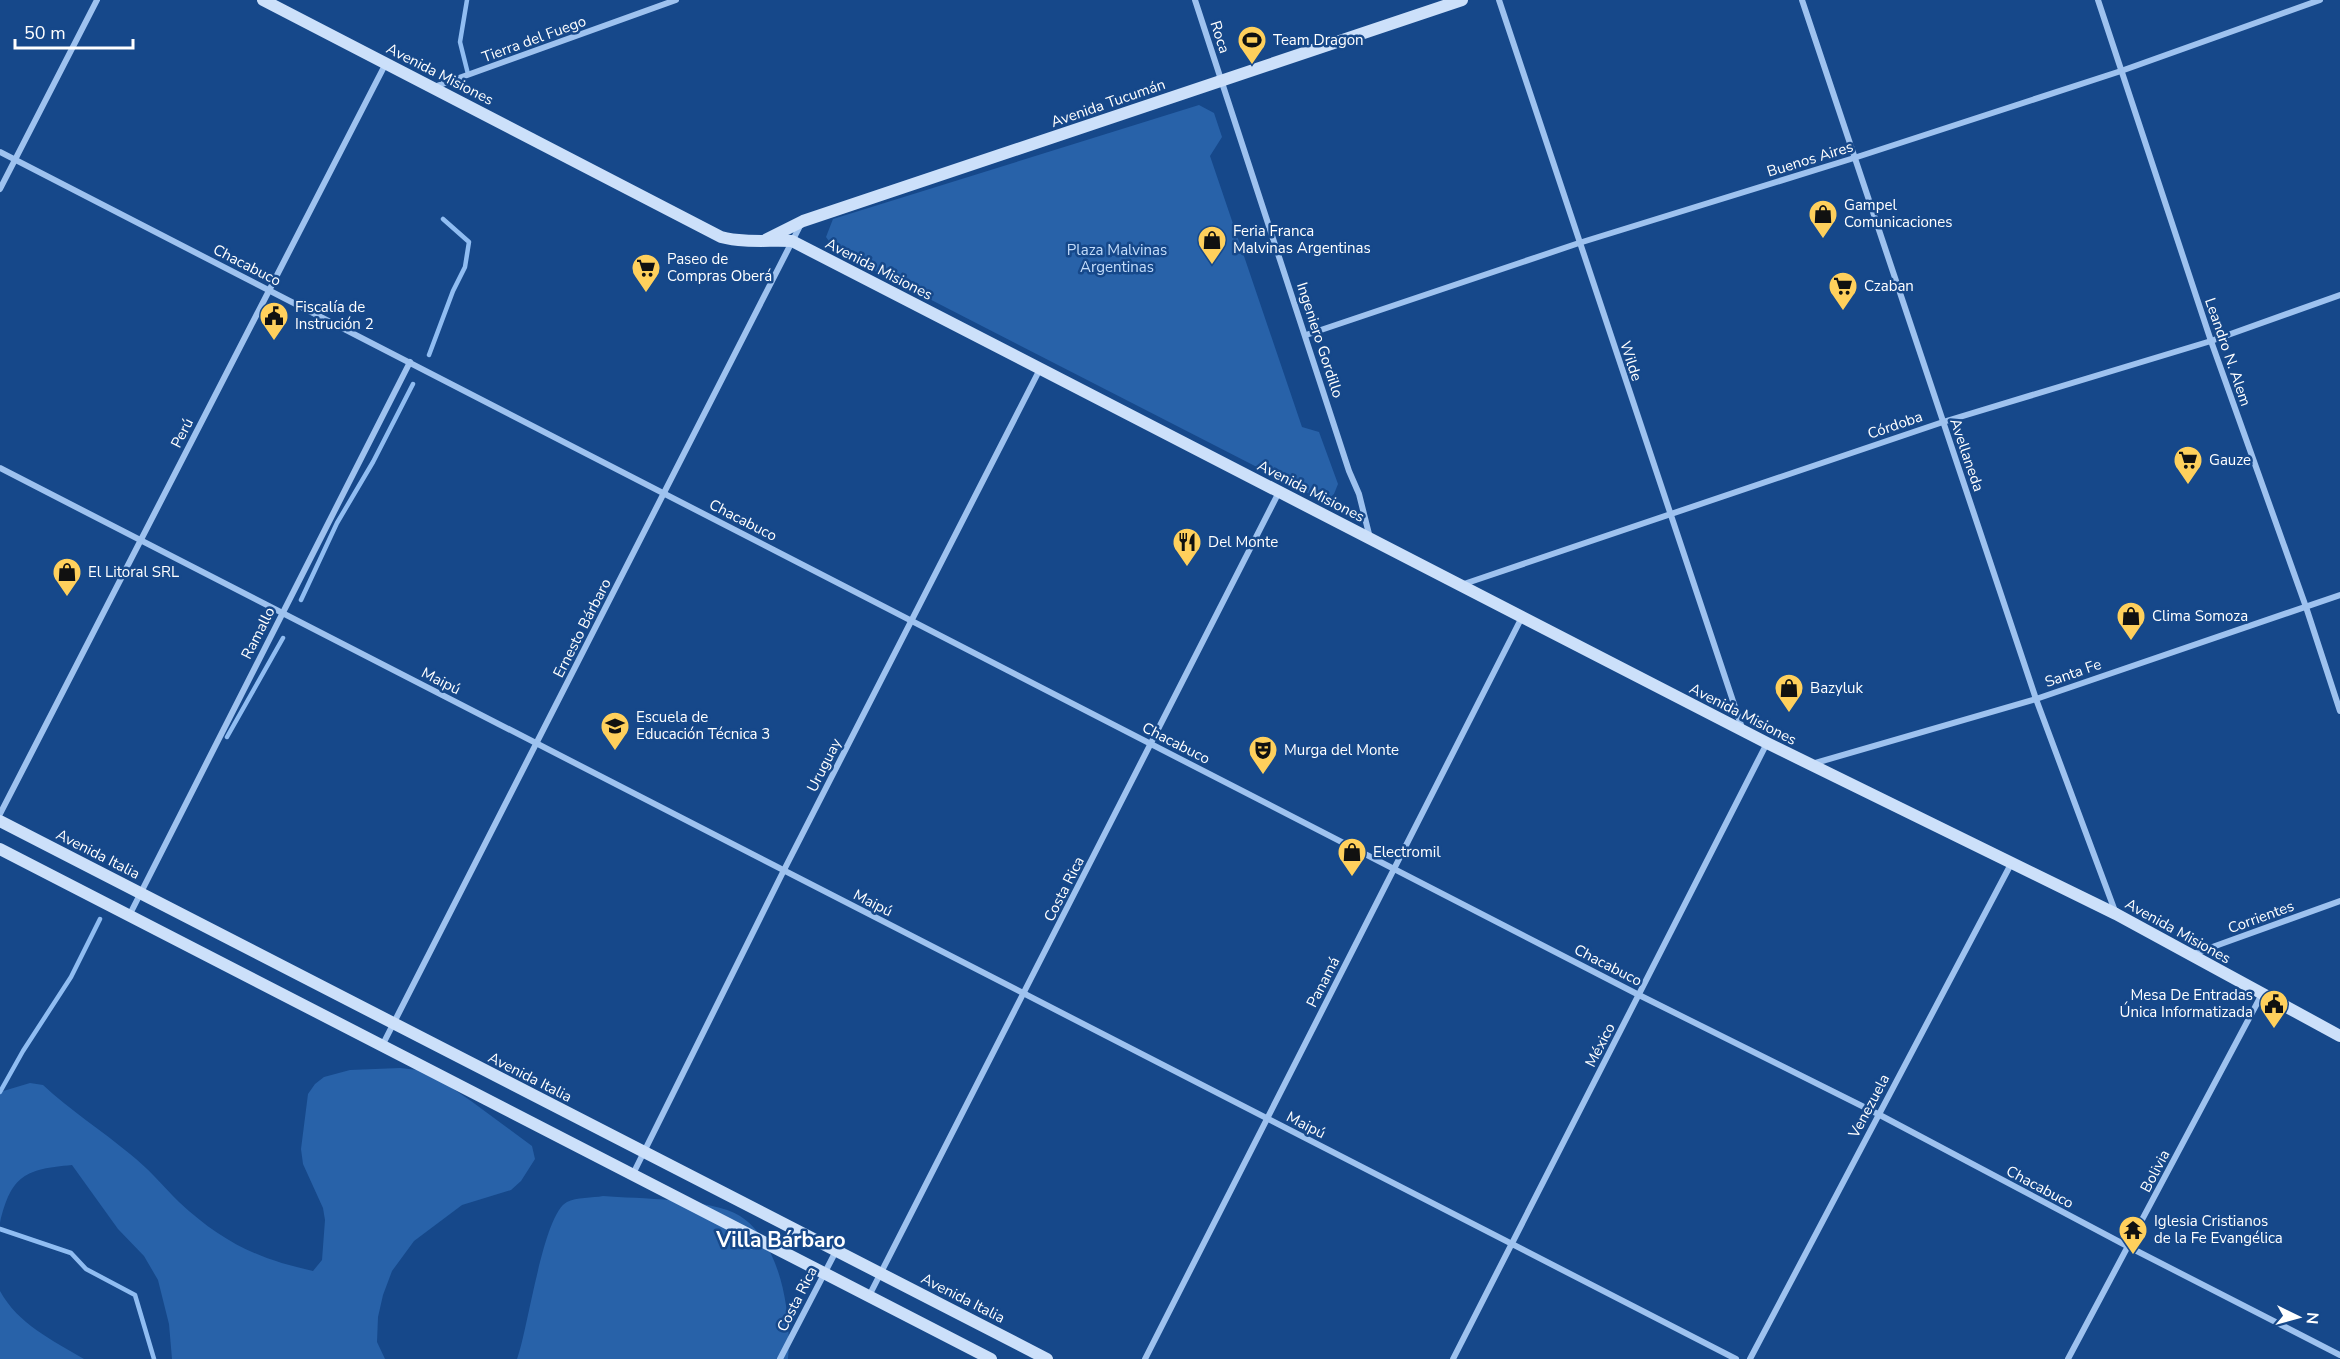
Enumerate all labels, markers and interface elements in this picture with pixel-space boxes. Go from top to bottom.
street label: Tierra del Fuego [479,11,589,67]
scale bar [15,12,134,50]
street label: Roca [1205,18,1235,56]
text: 50 m [24,21,66,45]
sports icon: Team Dragon [1236,24,1268,66]
place label: Team Dragon [1273,30,1364,50]
street label: Avenida Misiones [383,38,497,110]
street label: Avenida Tucumán [1048,74,1168,132]
street label: Buenos Aires [1764,136,1856,182]
place label: Gampel Comunicaciones [1844,195,1952,232]
shop icon: Gampel Comunicaciones [1807,198,1839,240]
place label: Feria Franca Malvinas Argentinas [1233,221,1371,258]
shop icon: Feria Franca Malvinas Argentinas [1196,224,1228,266]
street label: Avenida Misiones [822,233,936,305]
street label: Chacabuco [210,239,284,291]
park label: Plaza Malvinas Argentinas [1067,240,1167,277]
place label: Paseo de Compras Oberá [667,249,772,286]
supermarket icon: Paseo de Compras Oberá [630,252,662,294]
supermarket icon: Czaban [1827,270,1859,312]
place label: Czaban [1864,276,1914,296]
street label: Ingeniero Gordillo [1292,280,1348,400]
street label: Leandro N. Alem [2200,295,2256,409]
place label: Fiscalía de Instrución 2 [295,297,374,334]
public building icon: Fiscalía de Instrución 2 [258,300,290,342]
street label: Wilde [1615,338,1647,384]
street label: Córdoba [1865,406,1925,444]
street label: Perú [166,415,198,451]
street label: Avellaneda [1945,416,1989,494]
supermarket icon: Gauze [2172,444,2204,486]
place label: Gauze [2209,450,2251,470]
street label: Avenida Misiones [1254,455,1368,527]
street label: Chacabuco [706,494,780,546]
restaurant icon: Del Monte [1171,526,1203,568]
place label: Del Monte [1208,532,1278,552]
shop icon: El Litoral SRL [51,556,83,598]
place label: El Litoral SRL [88,562,179,582]
street label: Ernesto Bárbaro [548,575,616,681]
shop icon: Clima Somoza [2115,600,2147,642]
street label: Ramallo [236,604,280,662]
place label: Clima Somoza [2152,606,2248,626]
street label: Santa Fe [2042,654,2104,692]
street label: Maipú [418,663,464,699]
shop icon: Bazyluk [1773,672,1805,714]
street label: Avenida Misiones [1686,678,1800,750]
place label: Bazyluk [1810,678,1864,698]
place label: Escuela de Educación Técnica 3 [636,707,770,744]
school or university icon: Escuela de Educación Técnica 3 [599,710,631,752]
street label: Chacabuco [1139,717,1213,769]
theatre icon: Murga del Monte [1247,734,1279,776]
street label: Uruguay [802,735,846,795]
place label: Murga del Monte [1284,740,1399,760]
street label: Avenida Italia [53,824,143,884]
shop icon: Electromil [1336,836,1368,878]
place label: Electromil [1373,842,1441,862]
street label: Costa Rica [1039,853,1089,925]
street label: Maipú [850,885,896,921]
street label: Avenida Misiones [2122,894,2234,968]
street label: Corrientes [2225,896,2297,938]
street label: Chacabuco [1571,939,1645,991]
street label: Panamá [1302,953,1344,1011]
place label: Mesa De Entradas Única Informatizada [2120,985,2253,1022]
public building icon: Mesa De Entradas Única Informatizada [2258,988,2290,1030]
street label: México [1580,1019,1620,1071]
street label: Avenida Italia [485,1047,575,1107]
street label: Venezuela [1843,1071,1894,1142]
street label: Maipú [1283,1107,1329,1143]
street label: Bolivia [2135,1146,2175,1196]
street label: Chacabuco [2003,1161,2077,1213]
place label: Iglesia Cristianos de la Fe Evangélica [2154,1211,2283,1248]
temple icon: Iglesia Cristianos de la Fe Evangélica [2117,1214,2149,1256]
district label: Villa Bárbaro [715,1226,846,1254]
street label: Costa Rica [772,1263,822,1335]
street label: Avenida Italia [918,1268,1008,1328]
north arrow [2268,1287,2328,1347]
text: N [2300,1311,2323,1325]

